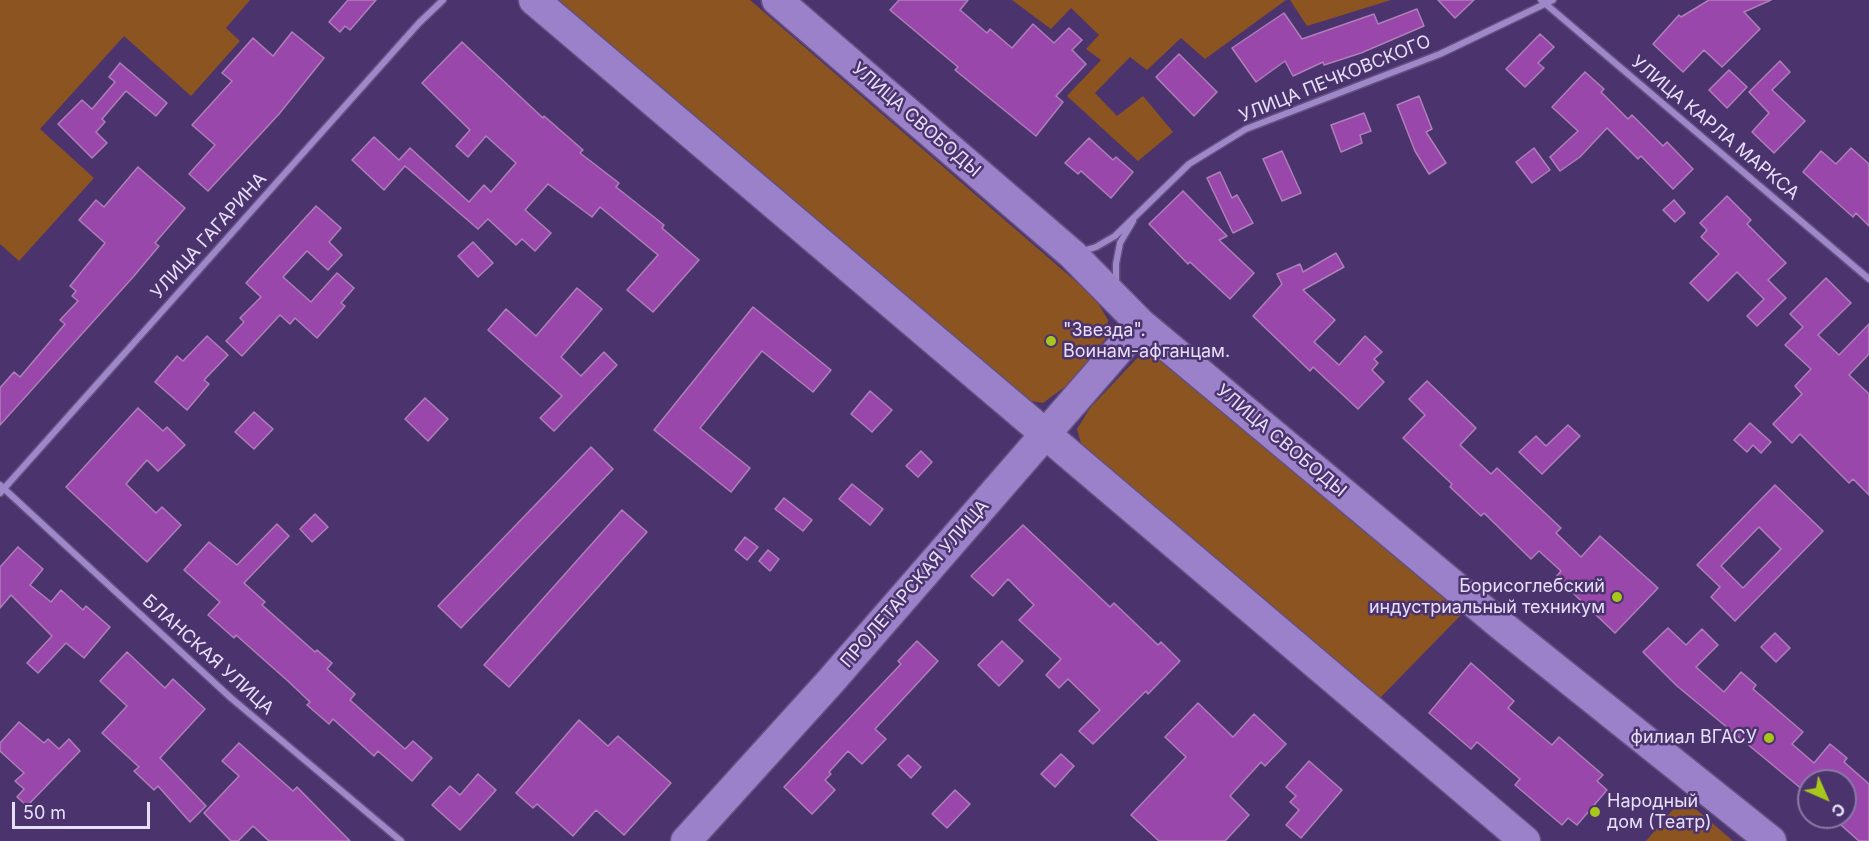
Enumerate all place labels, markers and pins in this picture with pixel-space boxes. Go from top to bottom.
place label: "Звезда". Воинам-афганцам. [1063,320,1230,362]
marker: "Звезда". Воинам-афганцам. [1044,334,1058,348]
place label: Борисоглебский индустриальный техникум [1369,576,1605,618]
marker: Борисоглебский индустриальный техникум [1610,590,1624,604]
place label: филиал ВГАСУ [1630,727,1757,749]
marker: филиал ВГАСУ [1762,731,1776,745]
place label: Народный дом (Театр) [1607,791,1712,834]
marker: Народный дом (Театр) [1588,805,1602,819]

